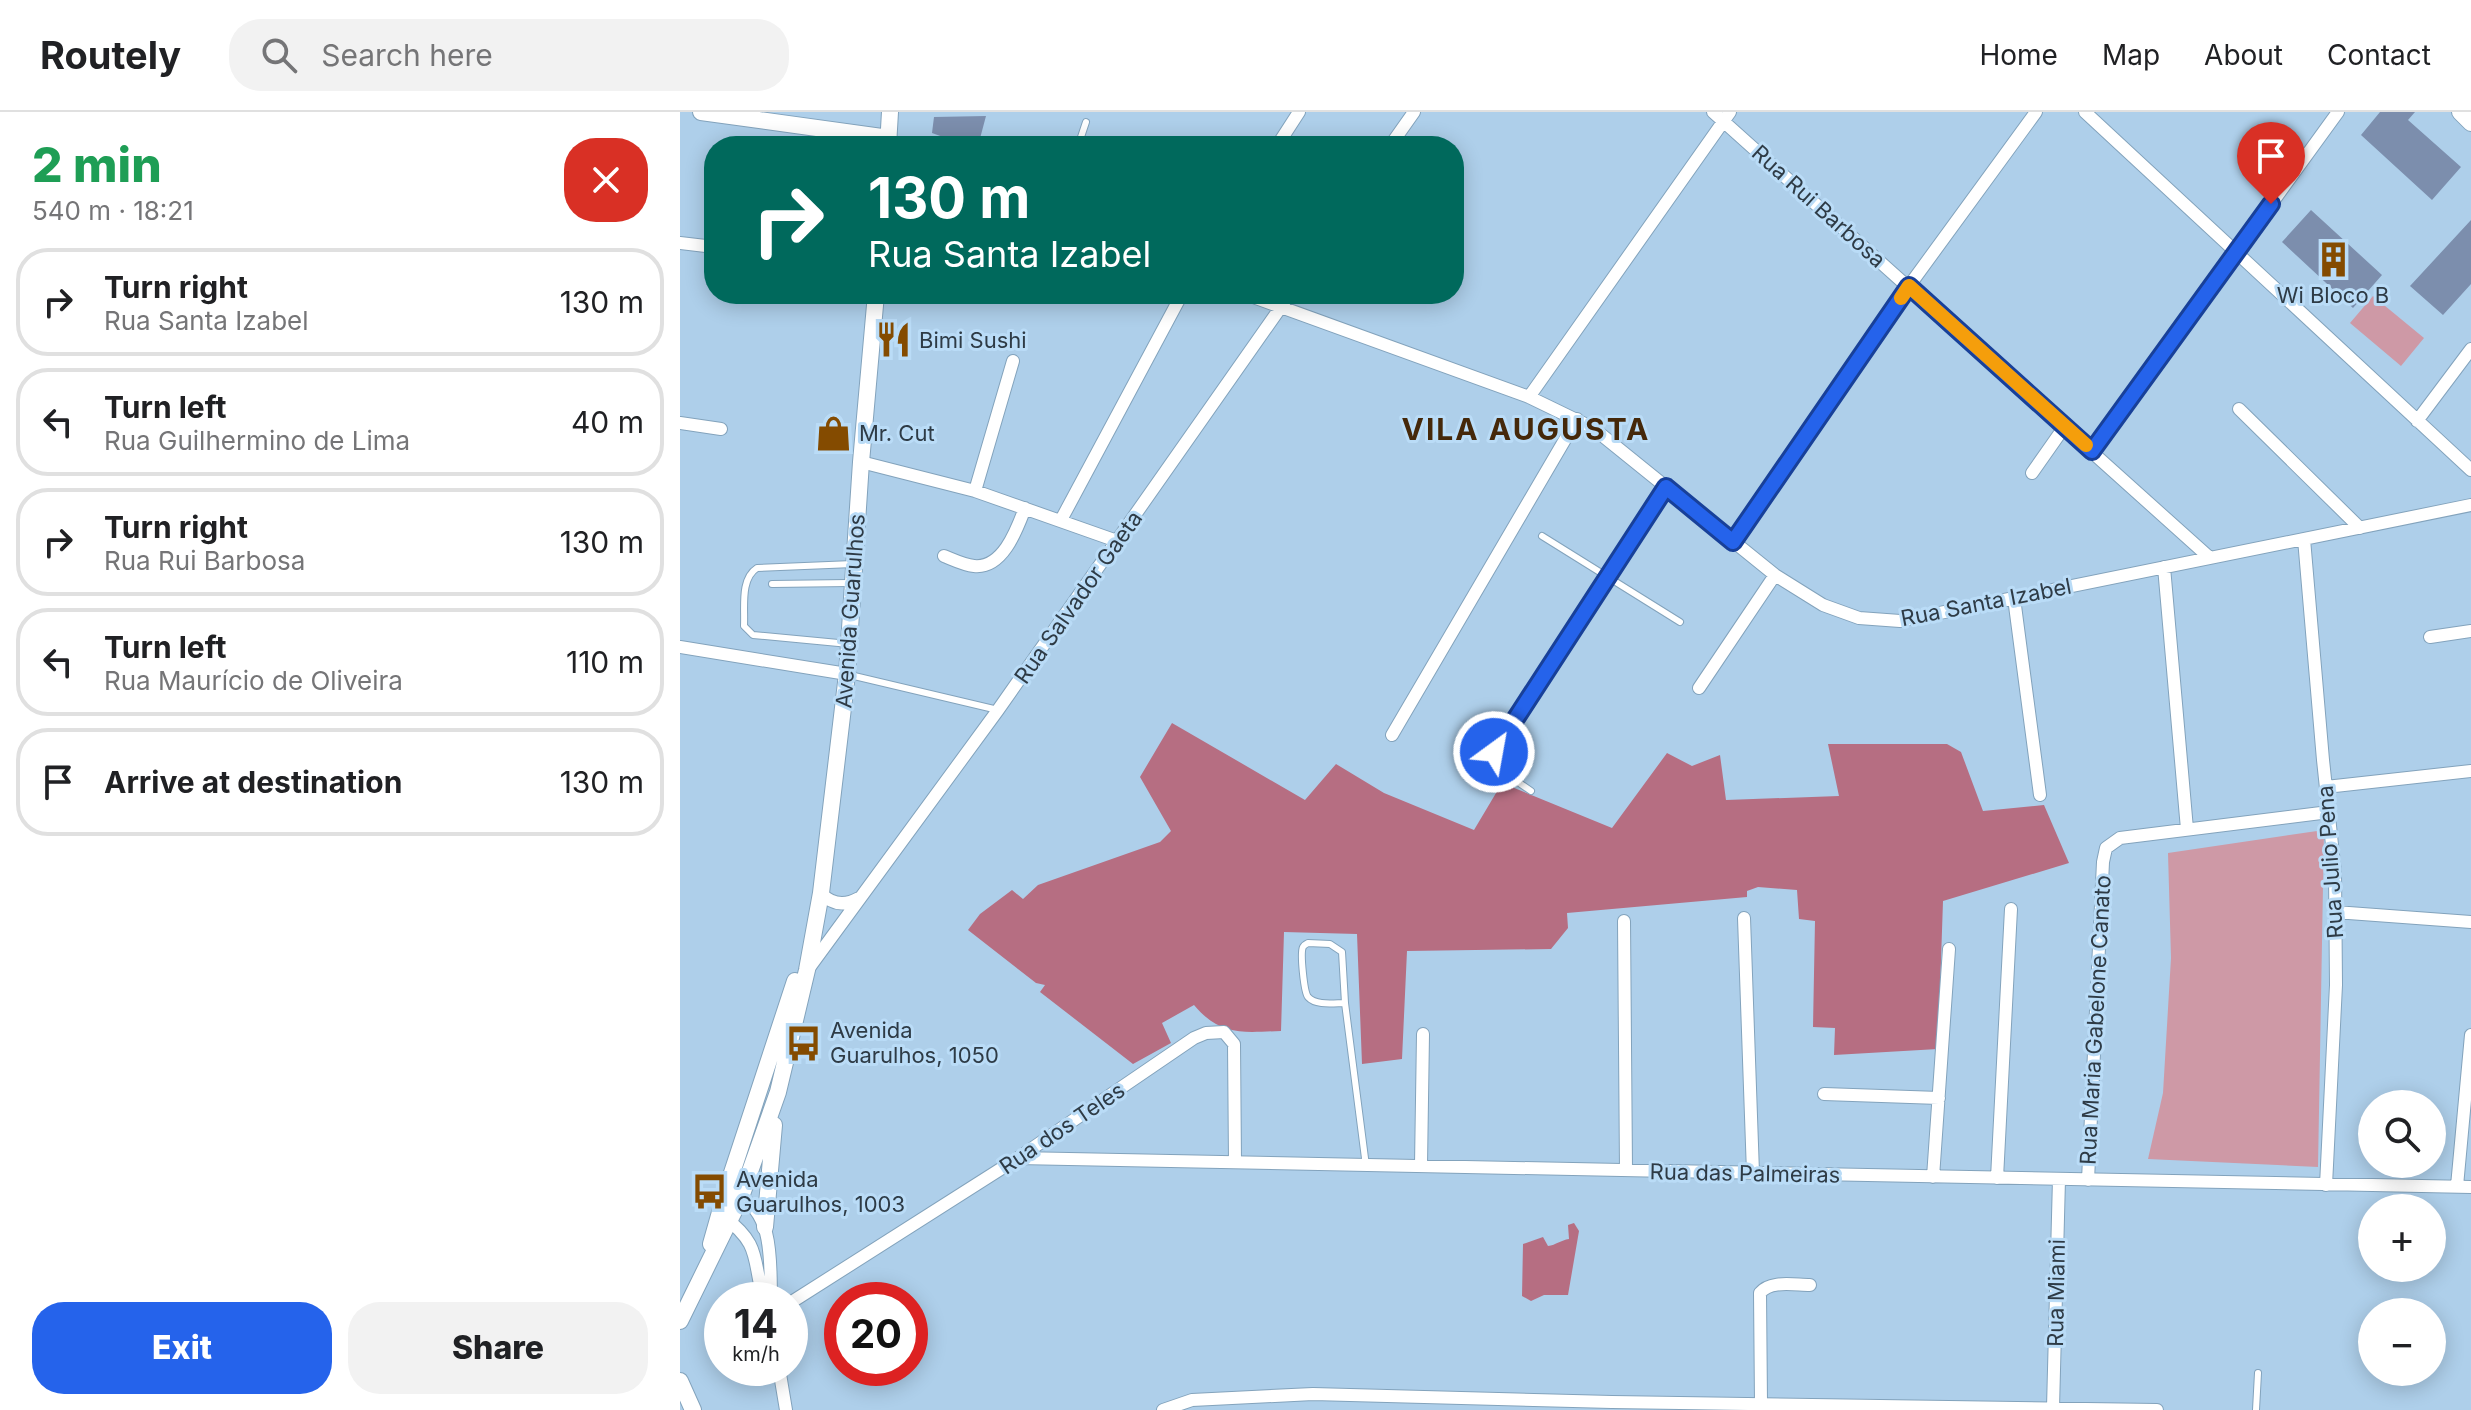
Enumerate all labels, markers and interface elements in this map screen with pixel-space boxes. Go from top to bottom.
search box [229,19,789,91]
text: Routely [40,32,181,78]
icon: search [257,33,301,77]
text: Search here [321,37,493,73]
text: Home [1979,38,2058,72]
text: Map [2102,38,2160,72]
text: About [2204,38,2283,72]
text: Contact [2327,38,2431,72]
pin [2237,122,2305,204]
icon: arrive [2249,134,2293,178]
text: 2 min [32,135,162,194]
button: close [564,138,648,222]
street label: Rua Rui Barbosa [1747,139,1891,273]
text: 130 m [868,164,1030,232]
icon: right [736,168,840,272]
text: 540 m · 18:21 [32,195,194,226]
text: Rua Santa Izabel [868,232,1151,276]
building icon: Wi Bloco B [2314,240,2352,278]
text: Turn right [104,269,248,305]
icon: right [36,280,80,324]
place label: Wi Bloco B [2277,282,2389,308]
text: 130 m [560,284,644,320]
text: Rua Santa Izabel [104,305,309,336]
restaurant icon: Bimi Sushi [874,321,912,359]
place label: Bimi Sushi [919,327,1027,353]
text: Turn left [104,389,226,425]
icon: left [36,400,80,444]
text: 40 m [571,404,644,440]
district label: VILA AUGUSTA [1402,411,1650,447]
shop icon: Mr. Cut [814,414,852,452]
place label: Mr. Cut [859,420,935,446]
text: Rua Guilhermino de Lima [104,425,410,456]
street label: Rua Salvador Gaeta [1009,506,1147,688]
text: Turn right [104,509,248,545]
street label: Avenida Guarulhos [830,513,870,709]
icon: right [36,520,80,564]
text: 130 m [560,524,644,560]
text: Rua Rui Barbosa [104,545,305,576]
street label: Rua Santa Izabel [1899,573,2073,631]
text: Turn left [104,629,226,665]
icon: left [36,640,80,684]
text: 110 m [566,644,644,680]
text: Rua Maurício de Oliveira [104,665,403,696]
position arrow [1452,710,1536,794]
icon: arrive [36,760,80,804]
text: Arrive at destination [104,764,402,800]
text: 130 m [560,764,644,800]
street label: Rua Julio Pena [2312,785,2348,939]
street label: Rua Maria Gabelone Canato [2074,875,2116,1165]
place label: Avenida Guarulhos, 1050 [830,1017,999,1068]
bus stop icon: Avenida Guarulhos, 1050 [785,1024,823,1062]
street label: Rua dos Teles [995,1077,1129,1179]
map controls [2358,1090,2446,1386]
button: search [2358,1090,2446,1178]
street label: Rua das Palmeiras [1649,1158,1841,1188]
place label: Avenida Guarulhos, 1003 [736,1166,905,1217]
bus stop icon: Avenida Guarulhos, 1003 [691,1173,729,1211]
button: + [2358,1194,2446,1282]
street label: Rua Miami [2042,1239,2070,1347]
speed limit sign: 20 [824,1282,928,1386]
button: − [2358,1298,2446,1386]
text: 14 [734,1299,778,1348]
button: Exit [32,1302,332,1394]
button: Share [348,1302,648,1394]
text: km/h [732,1342,780,1366]

